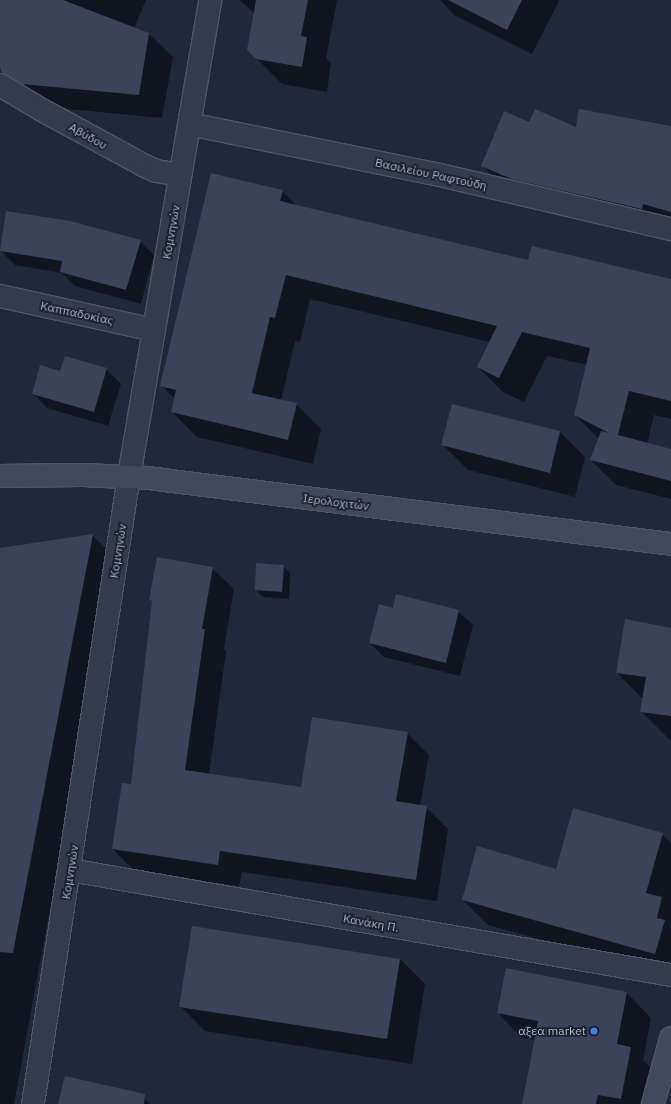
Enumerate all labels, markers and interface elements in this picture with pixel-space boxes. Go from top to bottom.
street label: Αβύδου [66,120,110,152]
street label: Βασιλείου Ραφτούδη [374,155,488,193]
street label: Κομνηνών [159,204,183,260]
street label: Καππαδοκίας [39,298,115,328]
street label: Ιερολοχιτών [302,491,370,513]
street label: Κομνηνών [107,523,129,579]
street label: Κομνηνών [59,844,81,900]
street label: Κανάκη Π. [342,911,400,935]
place label: αξεα market [518,1024,586,1038]
marker: αξεα market [589,1026,599,1036]

